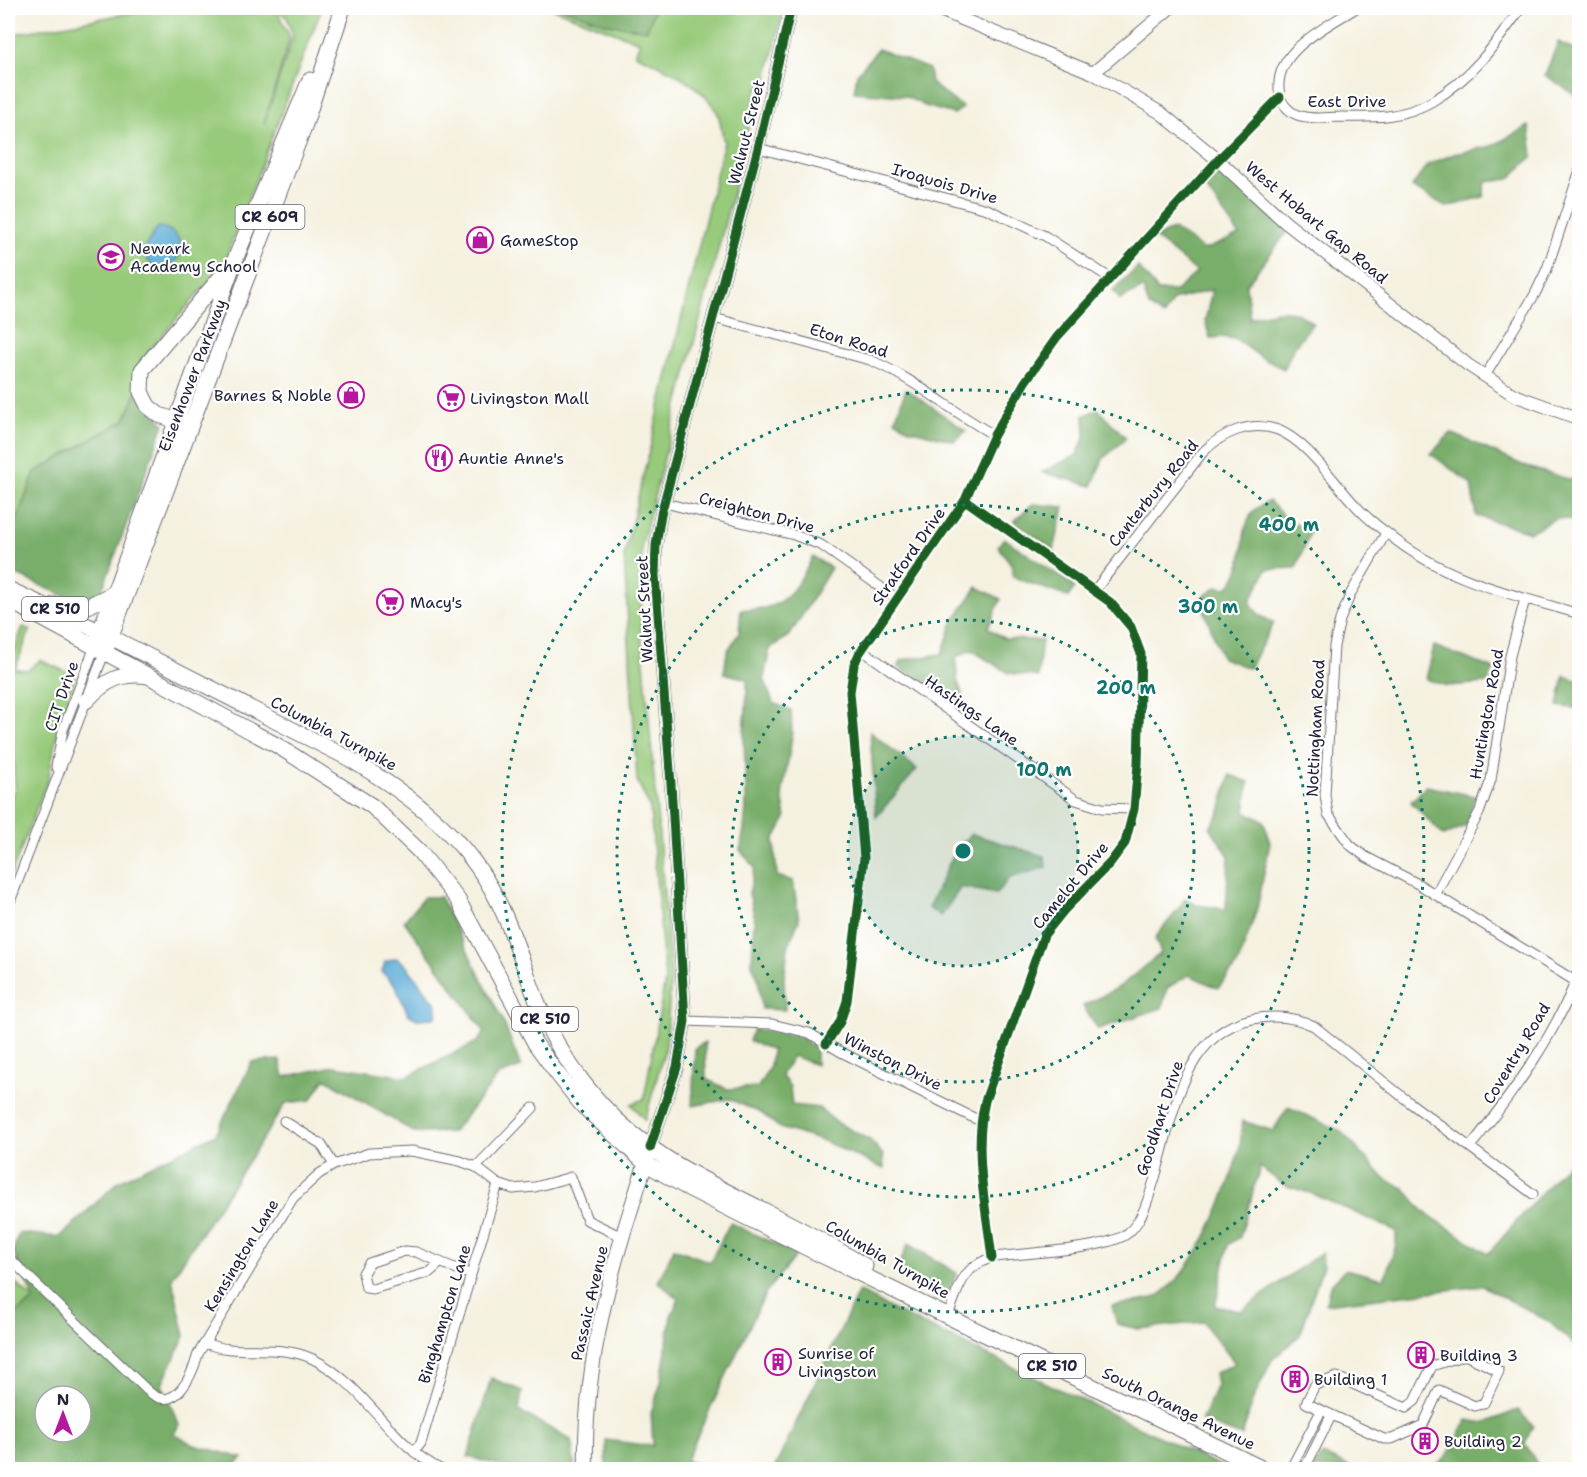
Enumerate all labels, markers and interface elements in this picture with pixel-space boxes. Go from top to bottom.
street label: Walnut Street [723,77,770,187]
street label: East Drive [1308,91,1386,112]
street label: West Hobart Gap Road [1241,156,1392,288]
street label: Iroquois Drive [889,158,1000,209]
road number: CR 609 [236,205,304,229]
shop icon: GameStop [465,225,495,255]
place label: GameStop [500,230,579,251]
place label: Newark Academy School [130,238,257,277]
school or university icon: Newark Academy School [96,242,126,272]
street label: Eisenhower Parkway [154,296,231,454]
street label: Eton Road [807,319,891,362]
shop icon: Barnes & Noble [336,380,366,410]
supermarket icon: Livingston Mall [436,383,466,413]
place label: Barnes & Noble [214,385,332,406]
place label: Livingston Mall [470,388,589,409]
street label: Canterbury Road [1104,435,1203,551]
restaurant icon: Auntie Anne's [424,443,454,473]
place label: Auntie Anne's [458,448,564,469]
street label: Creighton Drive [697,487,817,538]
street label: Stratford Drive [867,503,950,609]
text: 400 m [1259,513,1320,537]
street label: Walnut Street [631,555,658,663]
supermarket icon: Macy's [375,587,405,617]
place label: Macy's [410,592,462,613]
text: 300 m [1178,595,1239,619]
road number: CR 510 [22,597,88,621]
street label: Huntington Road [1465,647,1508,781]
street label: CIT Drive [40,658,83,734]
street label: Nottingham Road [1301,659,1330,797]
street label: Hastings Lane [921,670,1023,751]
text: 200 m [1096,676,1157,700]
street label: Columbia Turnpike [267,691,401,776]
text: 100 m [1016,758,1072,782]
street label: Camelot Drive [1028,837,1113,933]
centre of rings [953,841,973,861]
street label: Coventry Road [1478,999,1555,1108]
road number: CR 510 [512,1007,578,1031]
street label: Winston Drive [840,1028,945,1095]
street label: Goodhart Drive [1131,1058,1188,1178]
street label: Kensington Lane [199,1195,283,1316]
street label: Columbia Turnpike [822,1215,954,1304]
street label: Binghampton Lane [413,1242,476,1386]
street label: Passaic Avenue [566,1243,613,1363]
building icon: Building 3 [1406,1340,1436,1370]
place label: Sunrise of Livingston [798,1343,877,1382]
place label: Building 3 [1440,1345,1518,1366]
building icon: Sunrise of Livingston [763,1347,793,1377]
road number: CR 510 [1019,1354,1085,1378]
street label: South Orange Avenue [1099,1362,1259,1455]
building icon: Building 1 [1280,1364,1310,1394]
place label: Building 1 [1314,1369,1387,1390]
north arrow [33,1384,93,1444]
text: N [57,1389,69,1410]
building icon: Building 2 [1410,1426,1440,1456]
place label: Building 2 [1444,1431,1522,1452]

